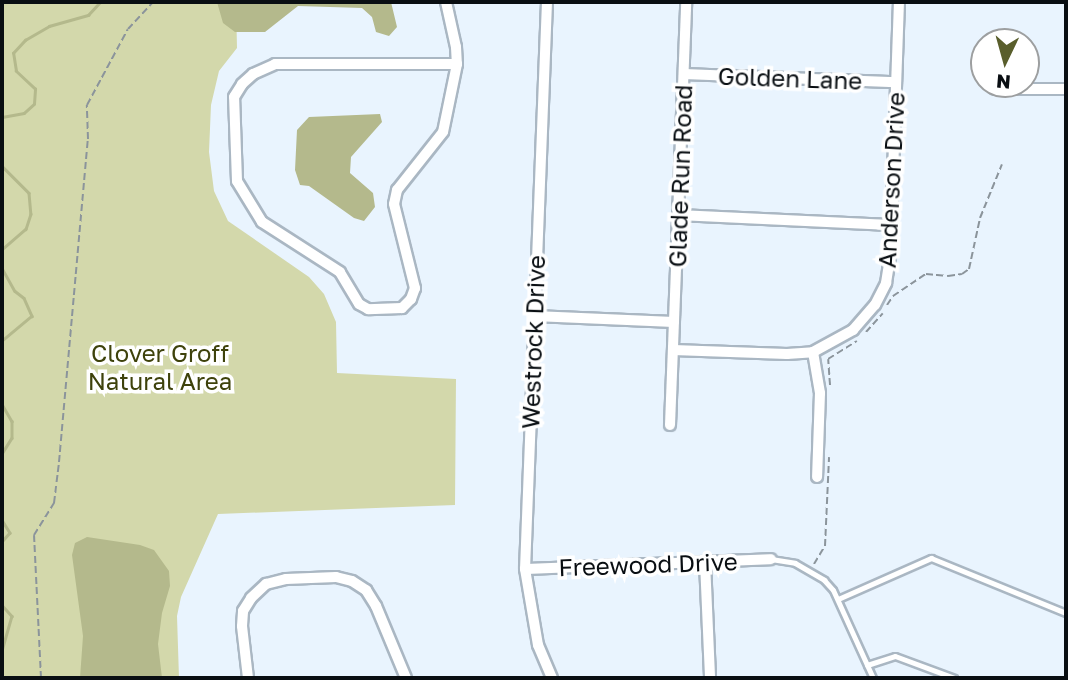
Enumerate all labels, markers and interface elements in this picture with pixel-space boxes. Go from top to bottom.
north arrow [970,28,1040,98]
street label: Golden Lane [717,61,863,95]
text: N [995,70,1012,95]
street label: Glade Run Road [662,84,698,268]
street label: Anderson Drive [872,91,910,269]
street label: Westrock Drive [516,255,550,429]
park label: Clover Groff Natural Area [88,339,232,395]
street label: Freewood Drive [558,546,738,582]

